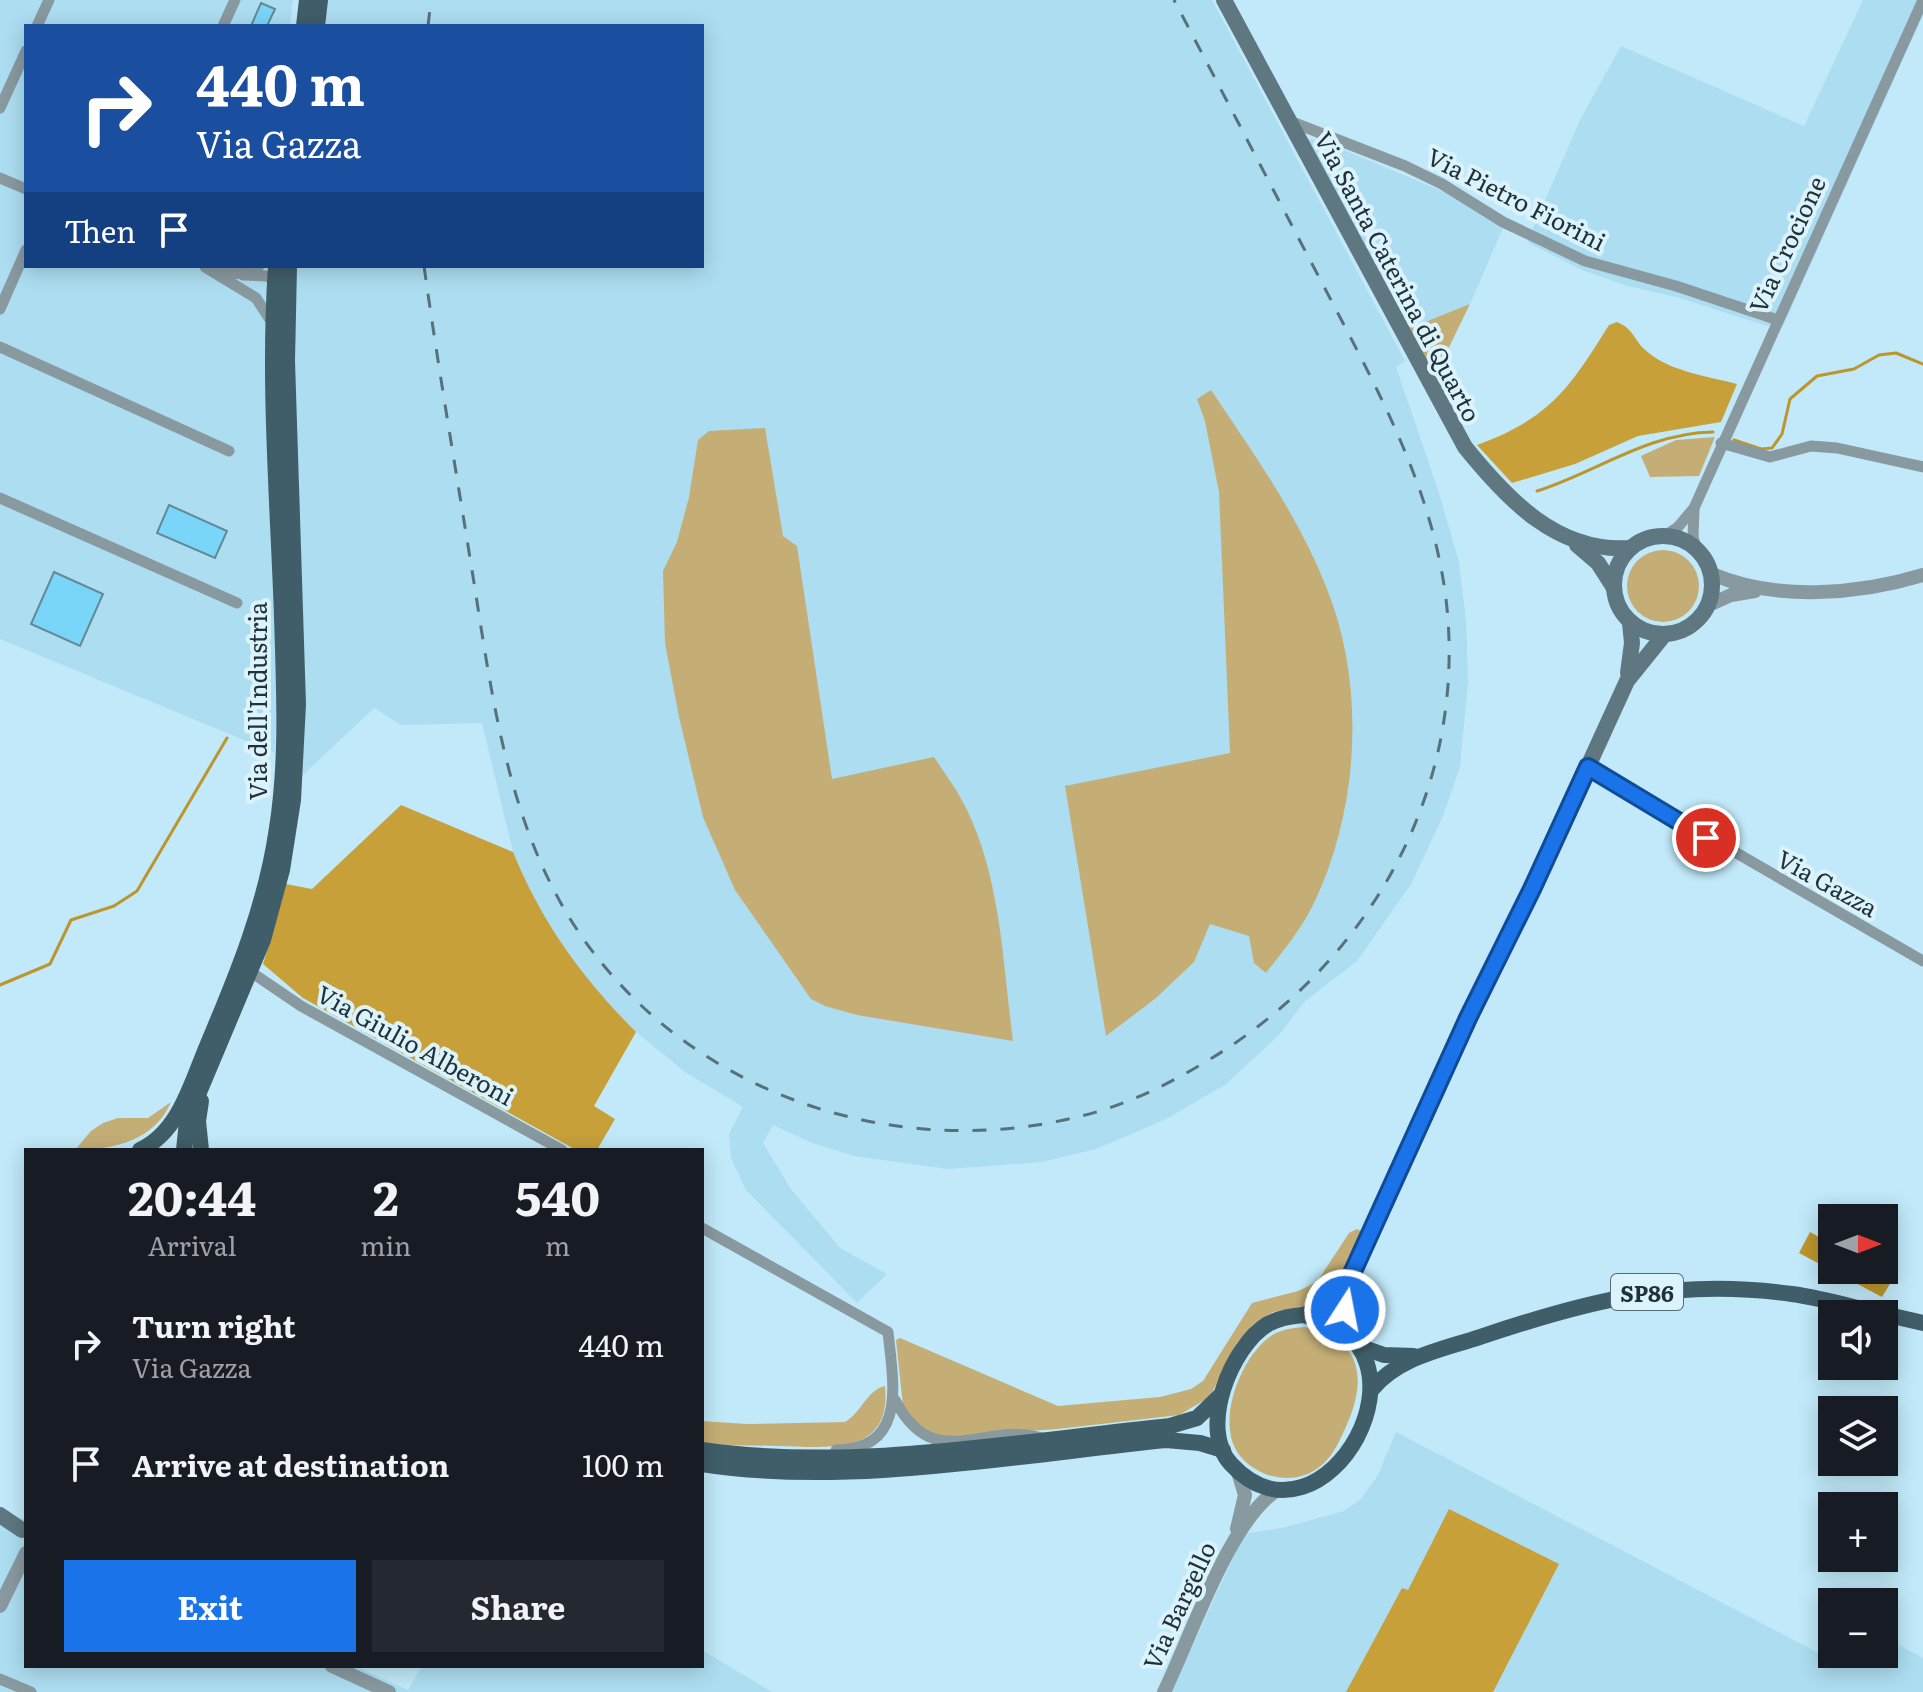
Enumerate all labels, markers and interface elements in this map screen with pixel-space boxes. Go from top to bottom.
text: 440 m [196,40,365,123]
icon: right [64,56,168,160]
text: Via Gazza [196,116,362,169]
street label: Via Santa Caterina di Quarto [1307,125,1491,427]
street label: Via Pietro Fiorini [1422,138,1612,258]
street label: Via Crocione [1739,170,1833,318]
text: Then [64,208,136,252]
icon: arrive [152,208,196,252]
street label: Via dell'Industria [239,602,274,800]
pin [1672,804,1740,872]
icon: arrive [1684,816,1728,860]
street label: Via Gazza [1771,840,1885,924]
street label: Via Giulio Alberoni [311,975,521,1113]
text: 20:44 [128,1160,256,1231]
text: 2 [373,1160,399,1231]
text: 540 [515,1160,600,1231]
north arrow [1818,1204,1898,1284]
map controls [1818,1204,1898,1668]
text: Arrival [148,1225,237,1264]
text: min [360,1225,411,1264]
text: m [545,1225,570,1264]
position arrow [1303,1268,1387,1352]
road number: SP86 [1611,1274,1683,1310]
button: sound [1818,1300,1898,1380]
text: Turn right [132,1303,296,1347]
icon: right [64,1322,108,1366]
text: 440 m [579,1322,664,1366]
text: Via Gazza [132,1347,252,1386]
button: layers [1818,1396,1898,1476]
icon: arrive [64,1442,108,1486]
text: Arrive at destination [132,1442,449,1486]
text: 100 m [582,1442,664,1486]
button: + [1818,1492,1898,1572]
street label: Via Bargello [1133,1535,1223,1675]
button: Exit [64,1560,356,1652]
button: Share [372,1560,664,1652]
button: − [1818,1588,1898,1668]

